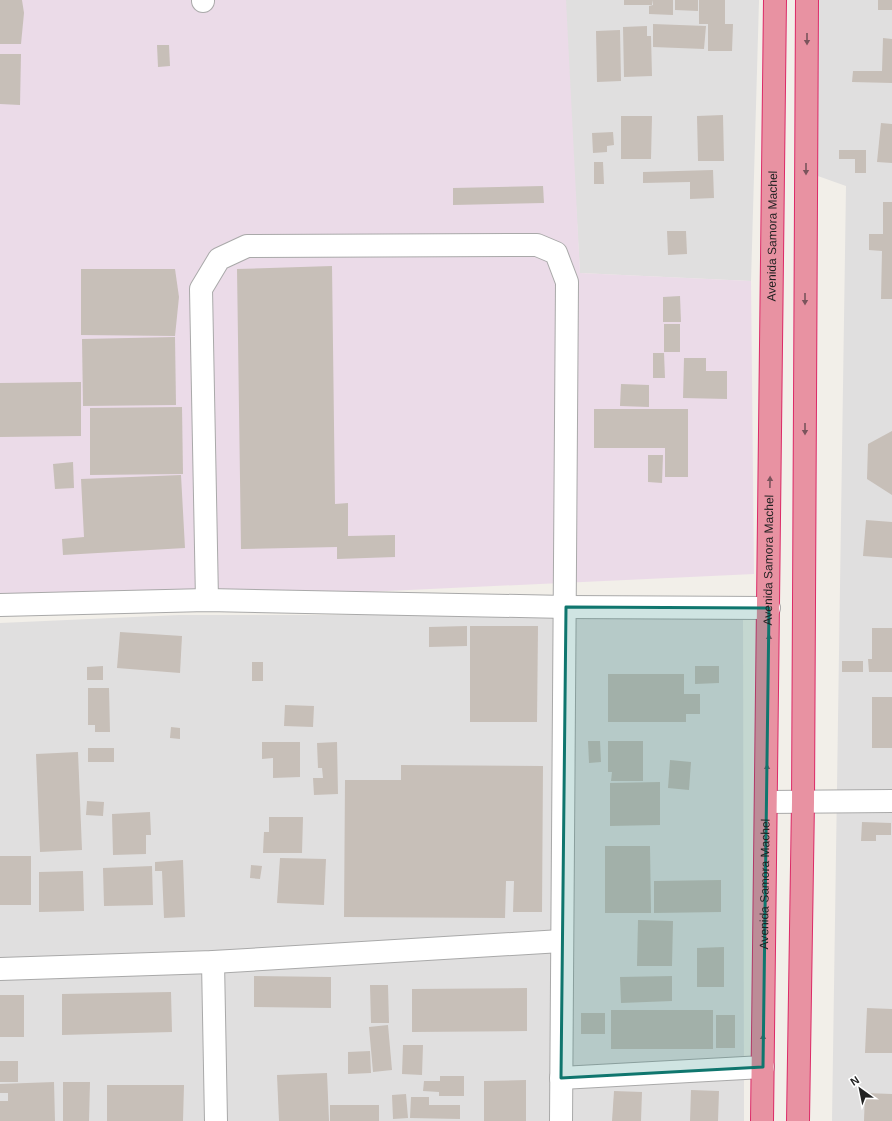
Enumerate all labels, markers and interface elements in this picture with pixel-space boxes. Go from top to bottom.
one-way arrow [804,33,810,46]
one-way arrow [803,163,809,176]
street label: Avenida Samora Machel [765,171,780,301]
one-way arrow [802,293,808,306]
one-way arrow [802,423,808,436]
one-way arrow [767,475,773,488]
street label: Avenida Samora Machel [761,495,776,625]
one-way arrow [766,633,772,646]
one-way arrow [764,763,770,776]
street label: Avenida Samora Machel [757,819,773,949]
one-way arrow [760,1033,766,1046]
north arrow [840,1069,880,1109]
text: N [848,1073,861,1088]

